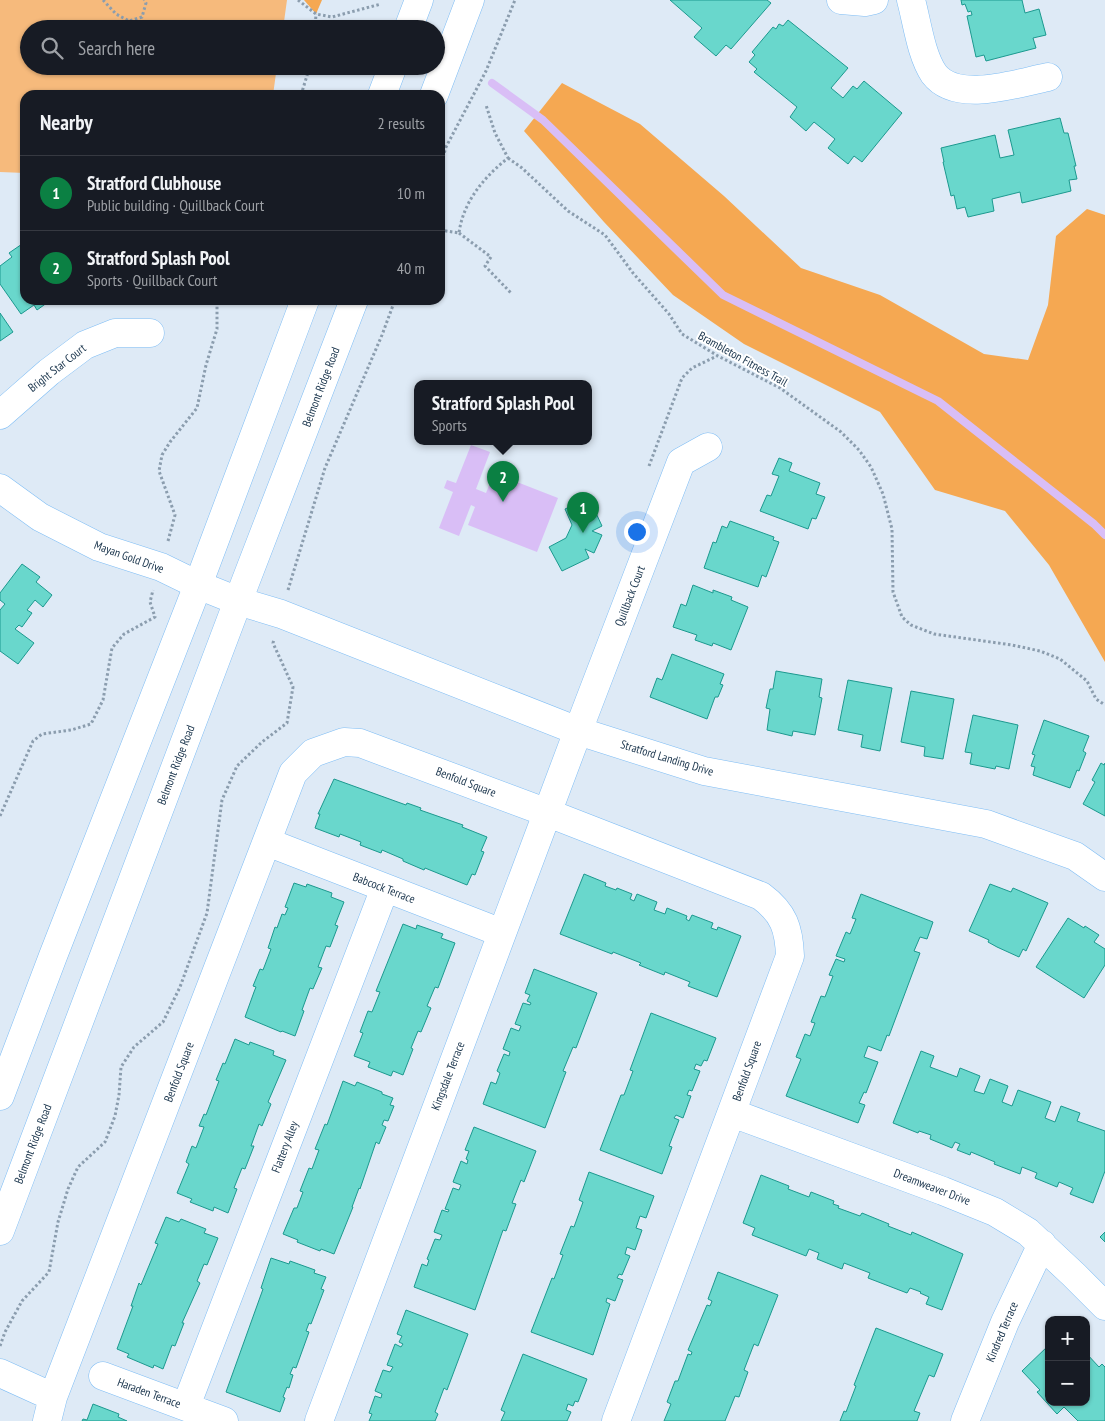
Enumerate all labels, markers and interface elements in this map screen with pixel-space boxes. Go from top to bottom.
search box [20,20,445,75]
icon: search [38,34,66,62]
text: Search here [78,36,155,60]
text: Nearby [40,109,93,136]
text: 2 results [378,113,425,133]
text: Stratford Clubhouse [87,171,221,195]
text: 1 [52,183,60,203]
text: 10 m [397,183,425,203]
text: Public building · Quillback Court [87,195,264,215]
text: Stratford Splash Pool [87,246,230,270]
text: 2 [52,258,60,278]
text: 40 m [397,258,425,278]
text: Sports · Quillback Court [87,270,217,290]
street label: Brambleton Fitness Trail [696,328,791,389]
street label: Bright Star Court [25,340,89,395]
street label: Belmont Ridge Road [298,345,343,429]
popup [414,380,592,445]
text: Stratford Splash Pool [432,391,574,415]
text: Sports [432,415,467,435]
pin: 2 [487,461,519,502]
pin: 1 [567,492,599,533]
your location [624,519,650,545]
street label: Mayan Gold Drive [92,537,166,576]
street label: Quillback Court [611,563,648,628]
street label: Belmont Ridge Road [153,723,198,807]
street label: Stratford Landing Drive [619,736,716,779]
street label: Benfold Square [434,763,498,800]
street label: Babcock Terrace [351,869,417,906]
street label: Kingsdale Terrace [428,1039,468,1112]
street label: Benfold Square [729,1039,764,1103]
street label: Benfold Square [160,1040,197,1104]
street label: Belmont Ridge Road [10,1102,55,1186]
street label: Flattery Alley [268,1118,301,1175]
street label: Dreamweaver Drive [892,1165,973,1208]
street label: Kindred Terrace [982,1299,1021,1364]
map controls [1045,1316,1090,1406]
button: + [1045,1316,1090,1361]
button: − [1045,1361,1090,1406]
street label: Haraden Terrace [115,1374,183,1411]

